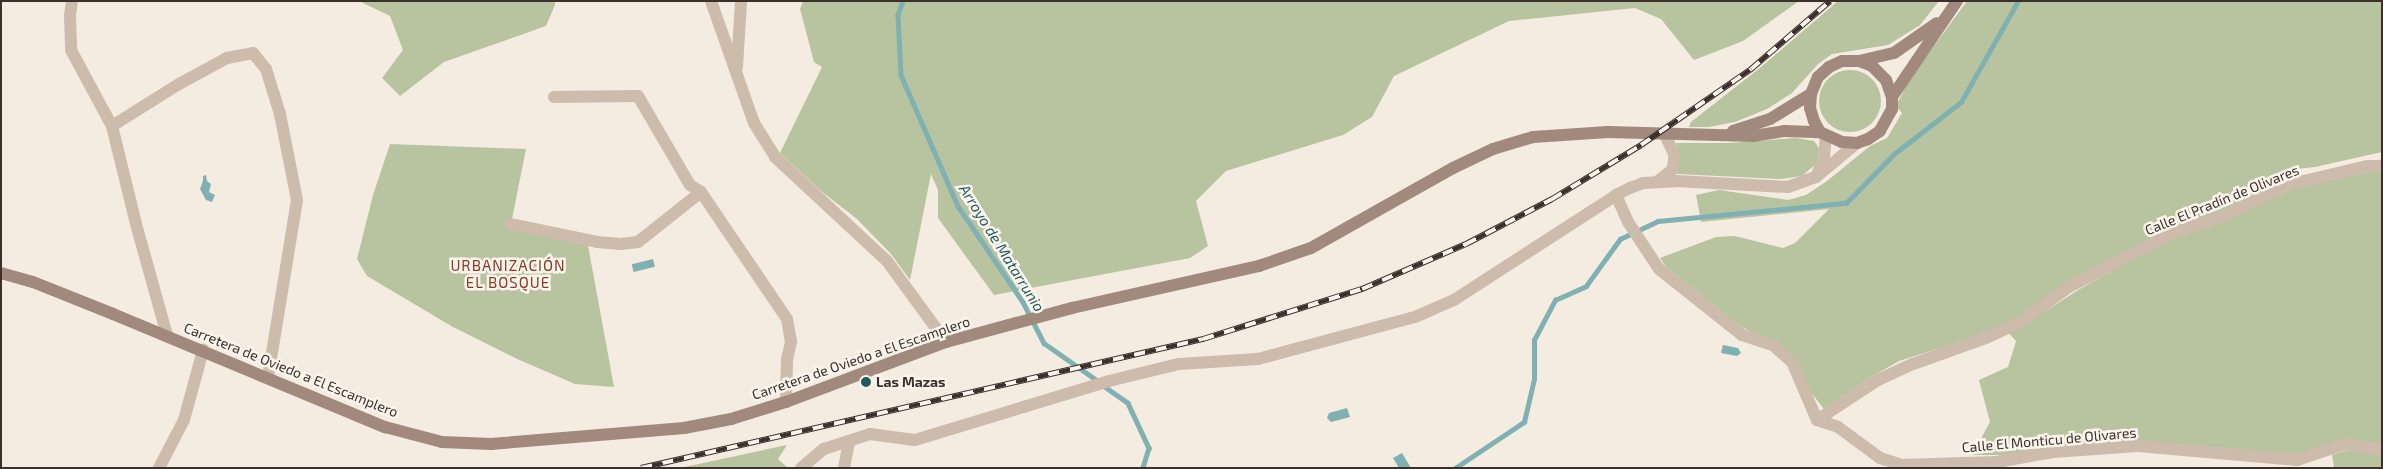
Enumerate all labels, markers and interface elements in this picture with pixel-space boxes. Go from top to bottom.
street label: Calle El Pradín de Olivares [2142,161,2302,239]
water label: Arroyo de Matarrunio [956,181,1048,315]
district label: URBANIZACIÓN EL BOSQUE [449,256,567,291]
street label: Carretera de Oviedo a El Escamplero [750,313,972,403]
street label: Carretera de Oviedo a El Escamplero [181,319,401,421]
place label: Las Mazas [876,374,946,390]
marker: Las Mazas [860,376,872,388]
street label: Calle El Monticu de Olivares [1961,424,2137,456]

